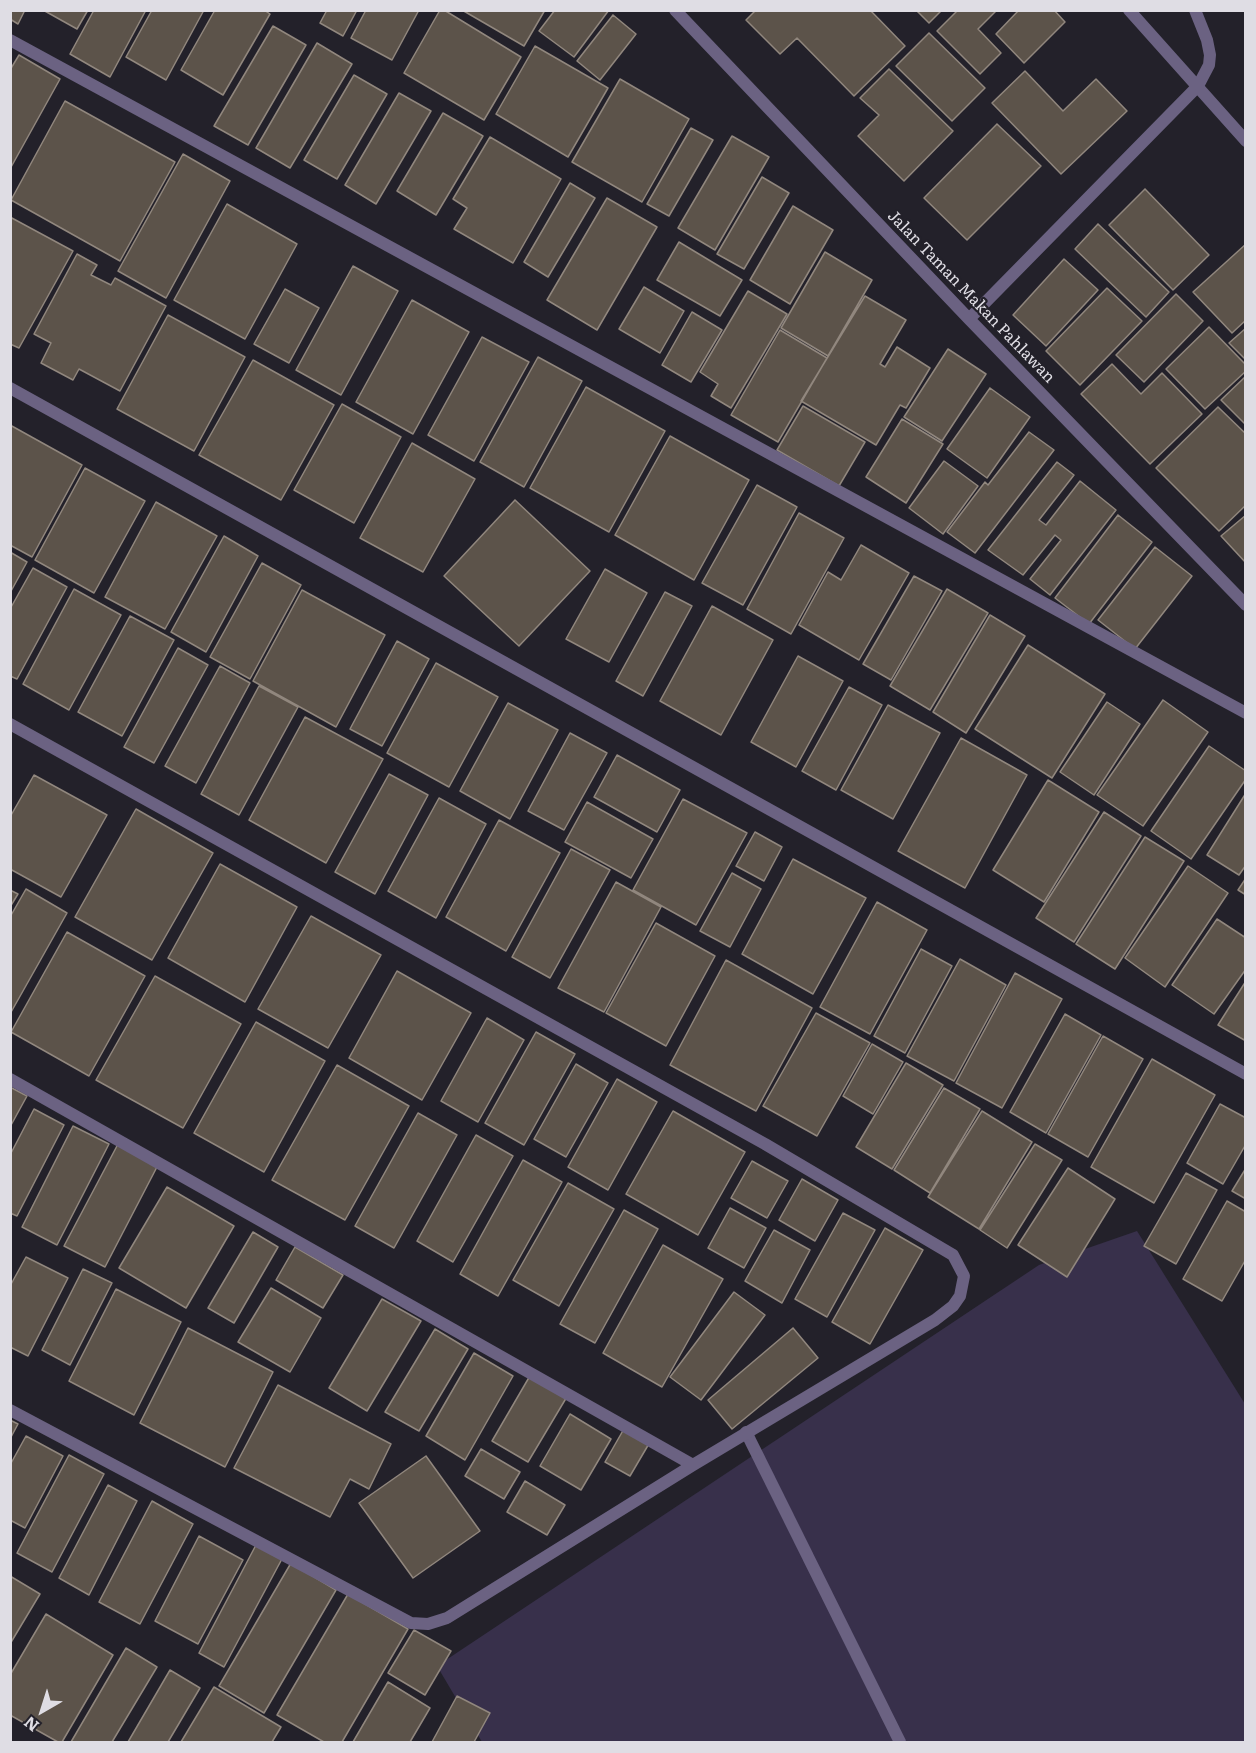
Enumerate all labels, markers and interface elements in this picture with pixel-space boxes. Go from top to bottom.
street label: Jalan Taman Makan Pahlawan [883,207,1059,387]
north arrow [12,1681,72,1741]
text: N [18,1711,43,1739]

